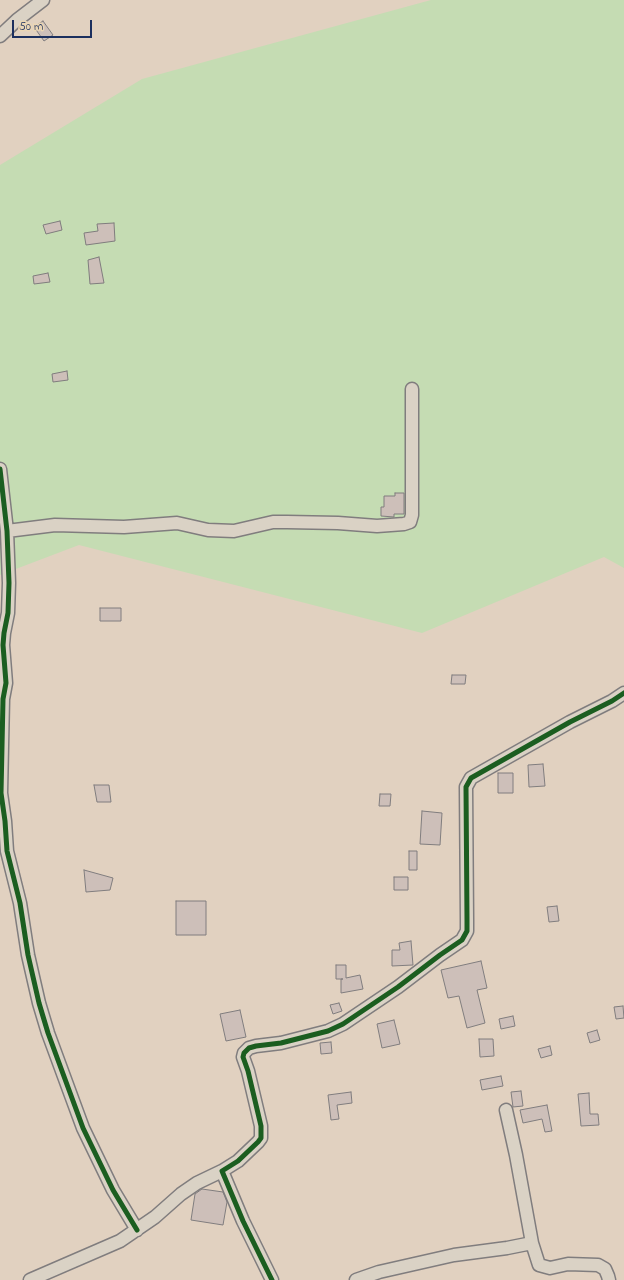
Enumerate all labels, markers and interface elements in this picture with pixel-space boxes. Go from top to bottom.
scale bar [14,12,94,38]
text: 50 m [19,18,43,36]

